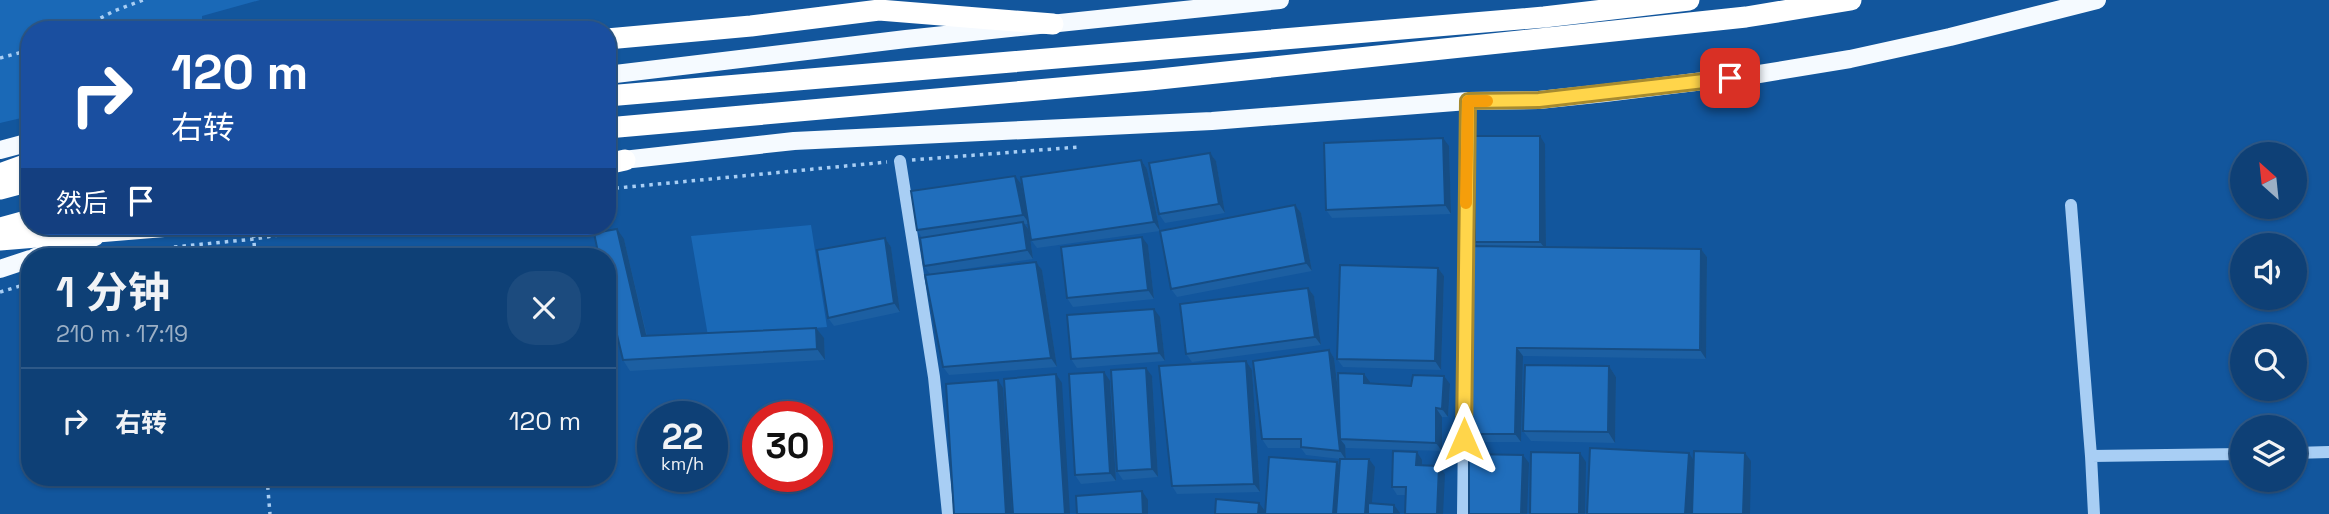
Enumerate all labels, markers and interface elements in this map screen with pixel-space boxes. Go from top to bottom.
text: 120 m [171,41,308,103]
pin [1700,48,1760,108]
icon: right [56,49,147,140]
icon: arrive [1711,59,1749,97]
text: 右转 [171,108,235,148]
north arrow [2230,142,2306,219]
map controls [2230,142,2307,492]
icon: arrive [122,182,160,220]
text: 然后 [56,186,108,220]
button: sound [2230,233,2307,310]
text: 1 分钟 [56,266,170,319]
button: close [507,271,581,345]
text: 210 m · 17:19 [56,319,188,349]
button: search [2230,324,2307,401]
speed limit sign: 30 [742,401,833,492]
icon: right [56,402,94,440]
position arrow [1427,402,1501,476]
text: 120 m [509,404,581,438]
text: 右转 [115,406,167,440]
text: 22 [662,415,703,459]
button: layers [2230,415,2307,492]
text: km/h [661,452,704,475]

